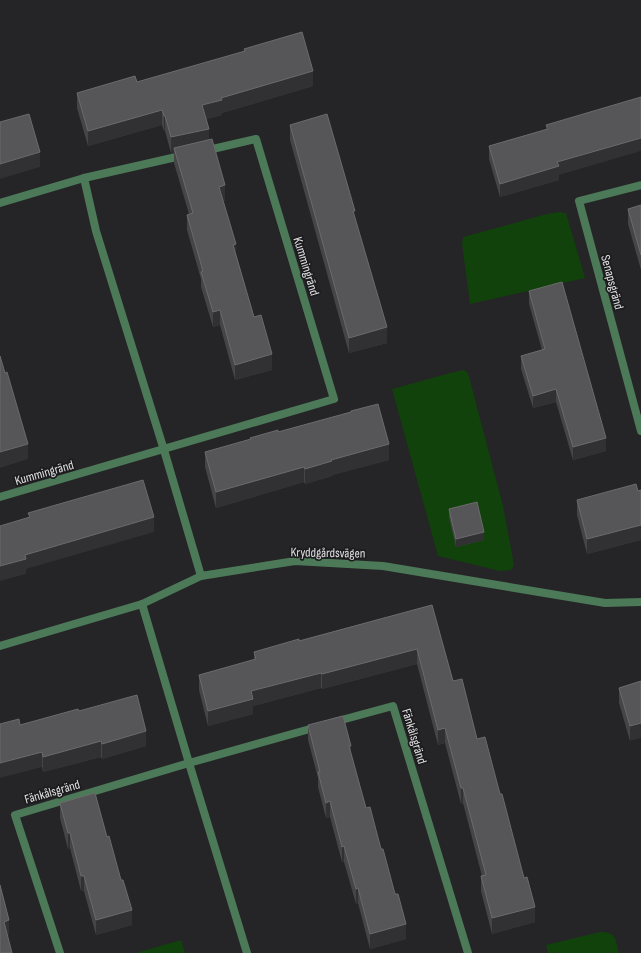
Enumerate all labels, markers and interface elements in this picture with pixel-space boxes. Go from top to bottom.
street label: Kummingränd [290,235,323,298]
street label: Senapsgränd [597,253,627,311]
street label: Kummingränd [13,457,76,489]
street label: Kryddgårdsvägen [290,544,365,562]
street label: Fänkålsgränd [398,707,430,766]
street label: Fänkålsgränd [23,776,82,808]

